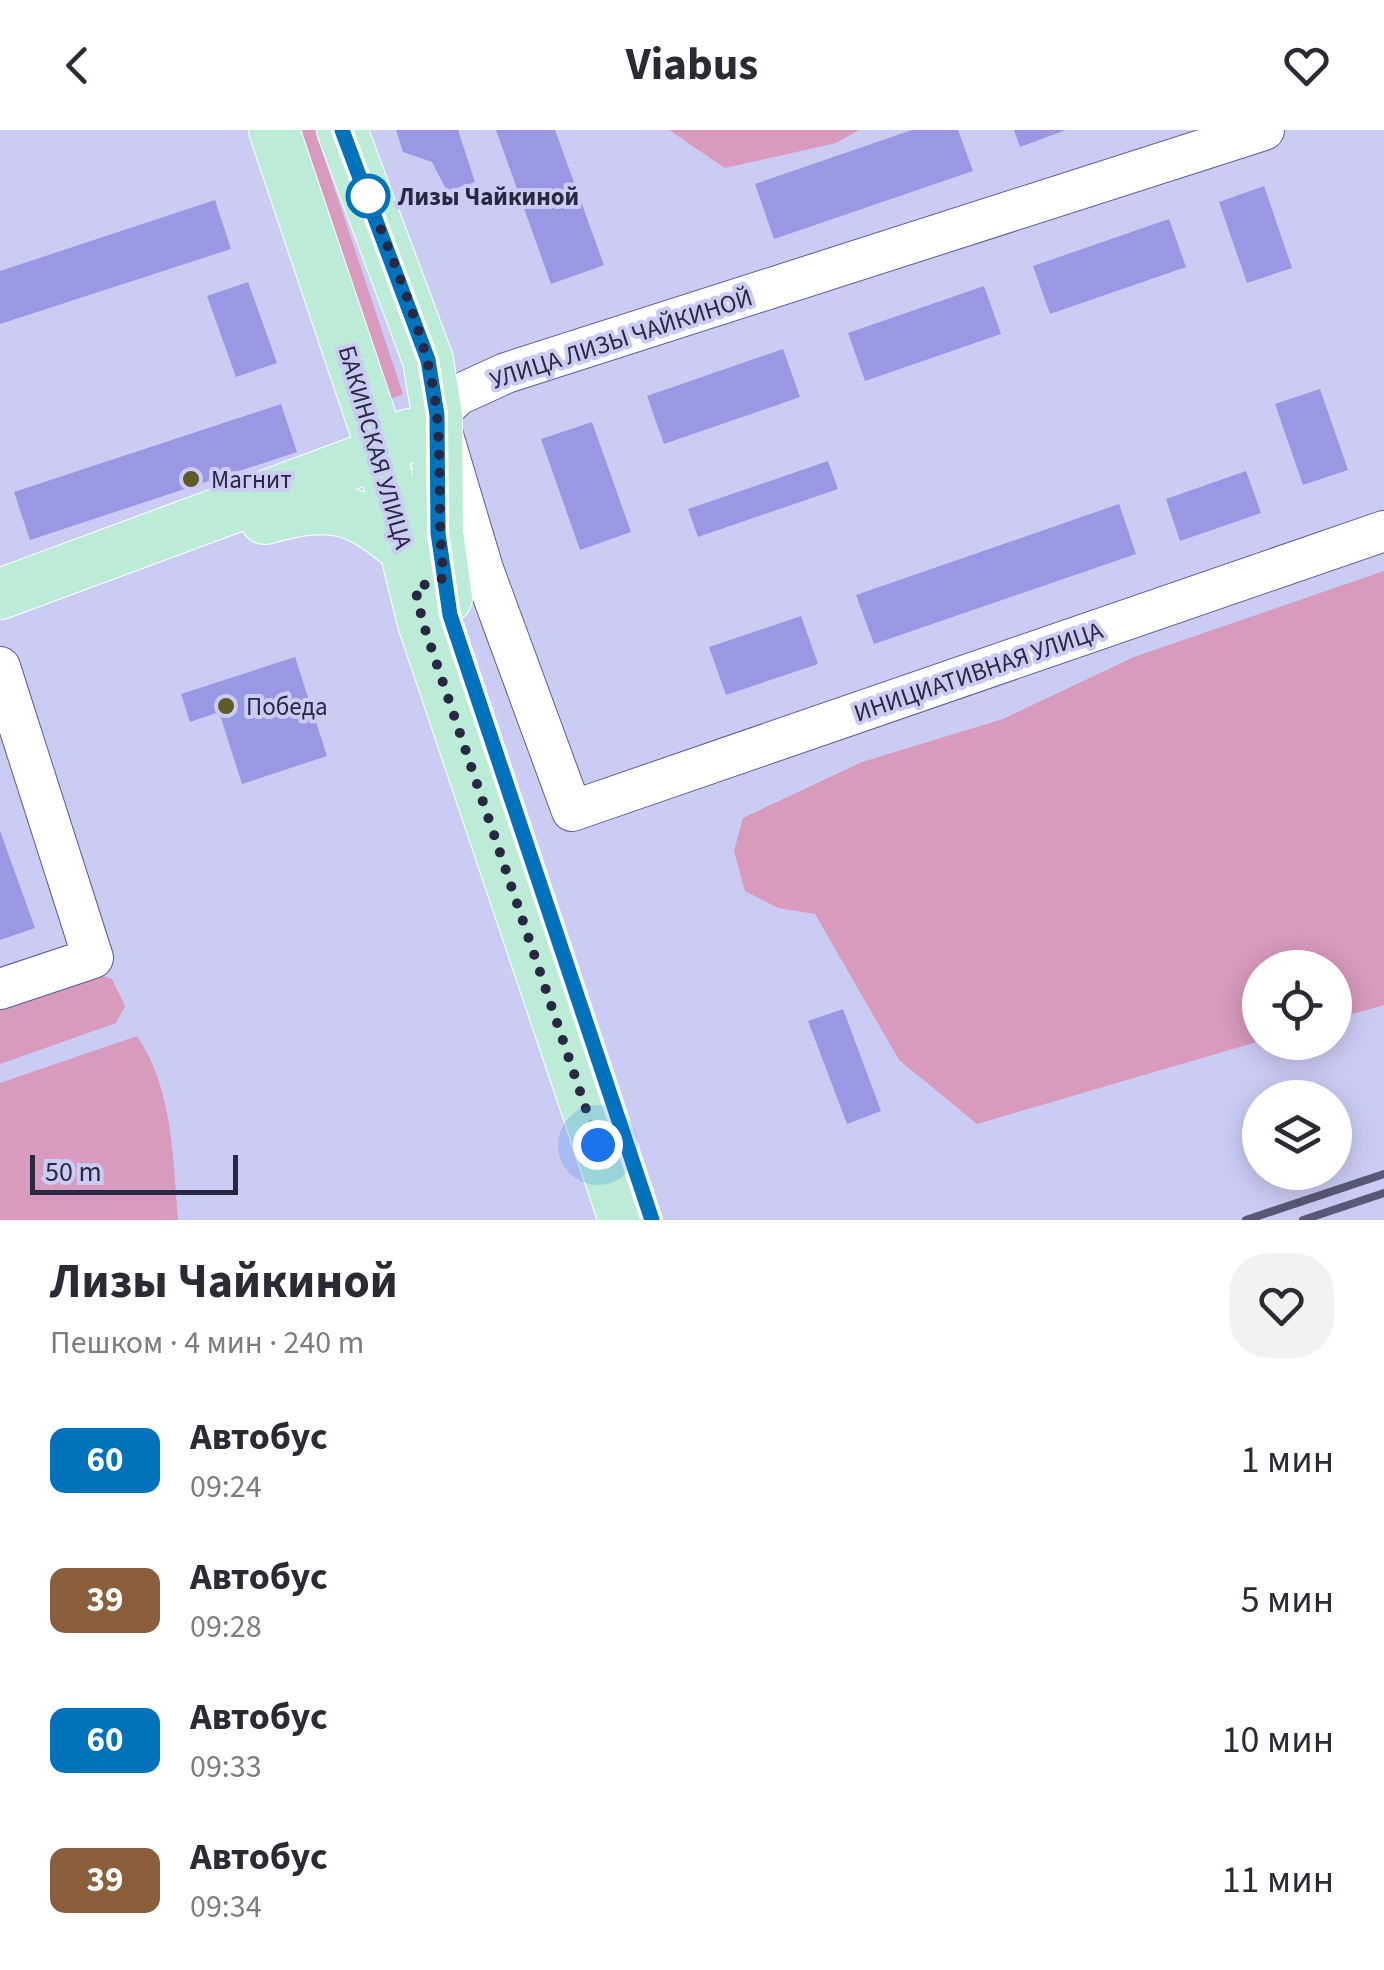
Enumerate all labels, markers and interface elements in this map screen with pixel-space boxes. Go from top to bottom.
text: Viabus [626,33,758,97]
icon: back [50,38,105,93]
icon: heart [1279,38,1334,93]
marker: Лизы Чайкиной [347,175,389,217]
place label: Лизы Чайкиной [397,179,579,215]
street label: УЛИЦА ЛИЗЫ ЧАЙКИНОЙ [485,279,757,398]
street label: БАКИНСКАЯ УЛИЦА [329,341,421,554]
place label: Магнит [211,462,292,498]
marker: Магнит [180,468,202,490]
street label: ИНИЦИАТИВНАЯ УЛИЦА [849,612,1108,731]
place label: Победа [246,689,328,725]
marker: Победа [215,695,237,717]
map controls [1242,950,1352,1190]
button: locate [1242,950,1352,1060]
button: layers [1242,1080,1352,1190]
your location [573,1120,623,1170]
scale bar [30,1150,238,1194]
text: 50 m [45,1152,102,1192]
text: Лизы Чайкиной [50,1248,398,1316]
button: heart [1229,1253,1334,1358]
text: Пешком · 4 мин · 240 m [50,1320,364,1366]
text: Автобус [190,1410,328,1464]
text: 1 мин [1241,1433,1334,1487]
text: 60 [87,1435,123,1485]
text: 09:24 [190,1464,262,1510]
text: Автобус [190,1550,328,1604]
text: 5 мин [1241,1573,1334,1627]
text: 39 [87,1575,123,1625]
text: 09:28 [190,1604,262,1650]
text: Автобус [190,1690,328,1744]
text: 10 мин [1222,1713,1334,1767]
text: 60 [87,1715,123,1765]
text: 09:33 [190,1744,262,1790]
text: Автобус [190,1830,328,1884]
text: 11 мин [1222,1853,1334,1907]
text: 39 [87,1855,123,1905]
text: 09:34 [190,1884,262,1930]

